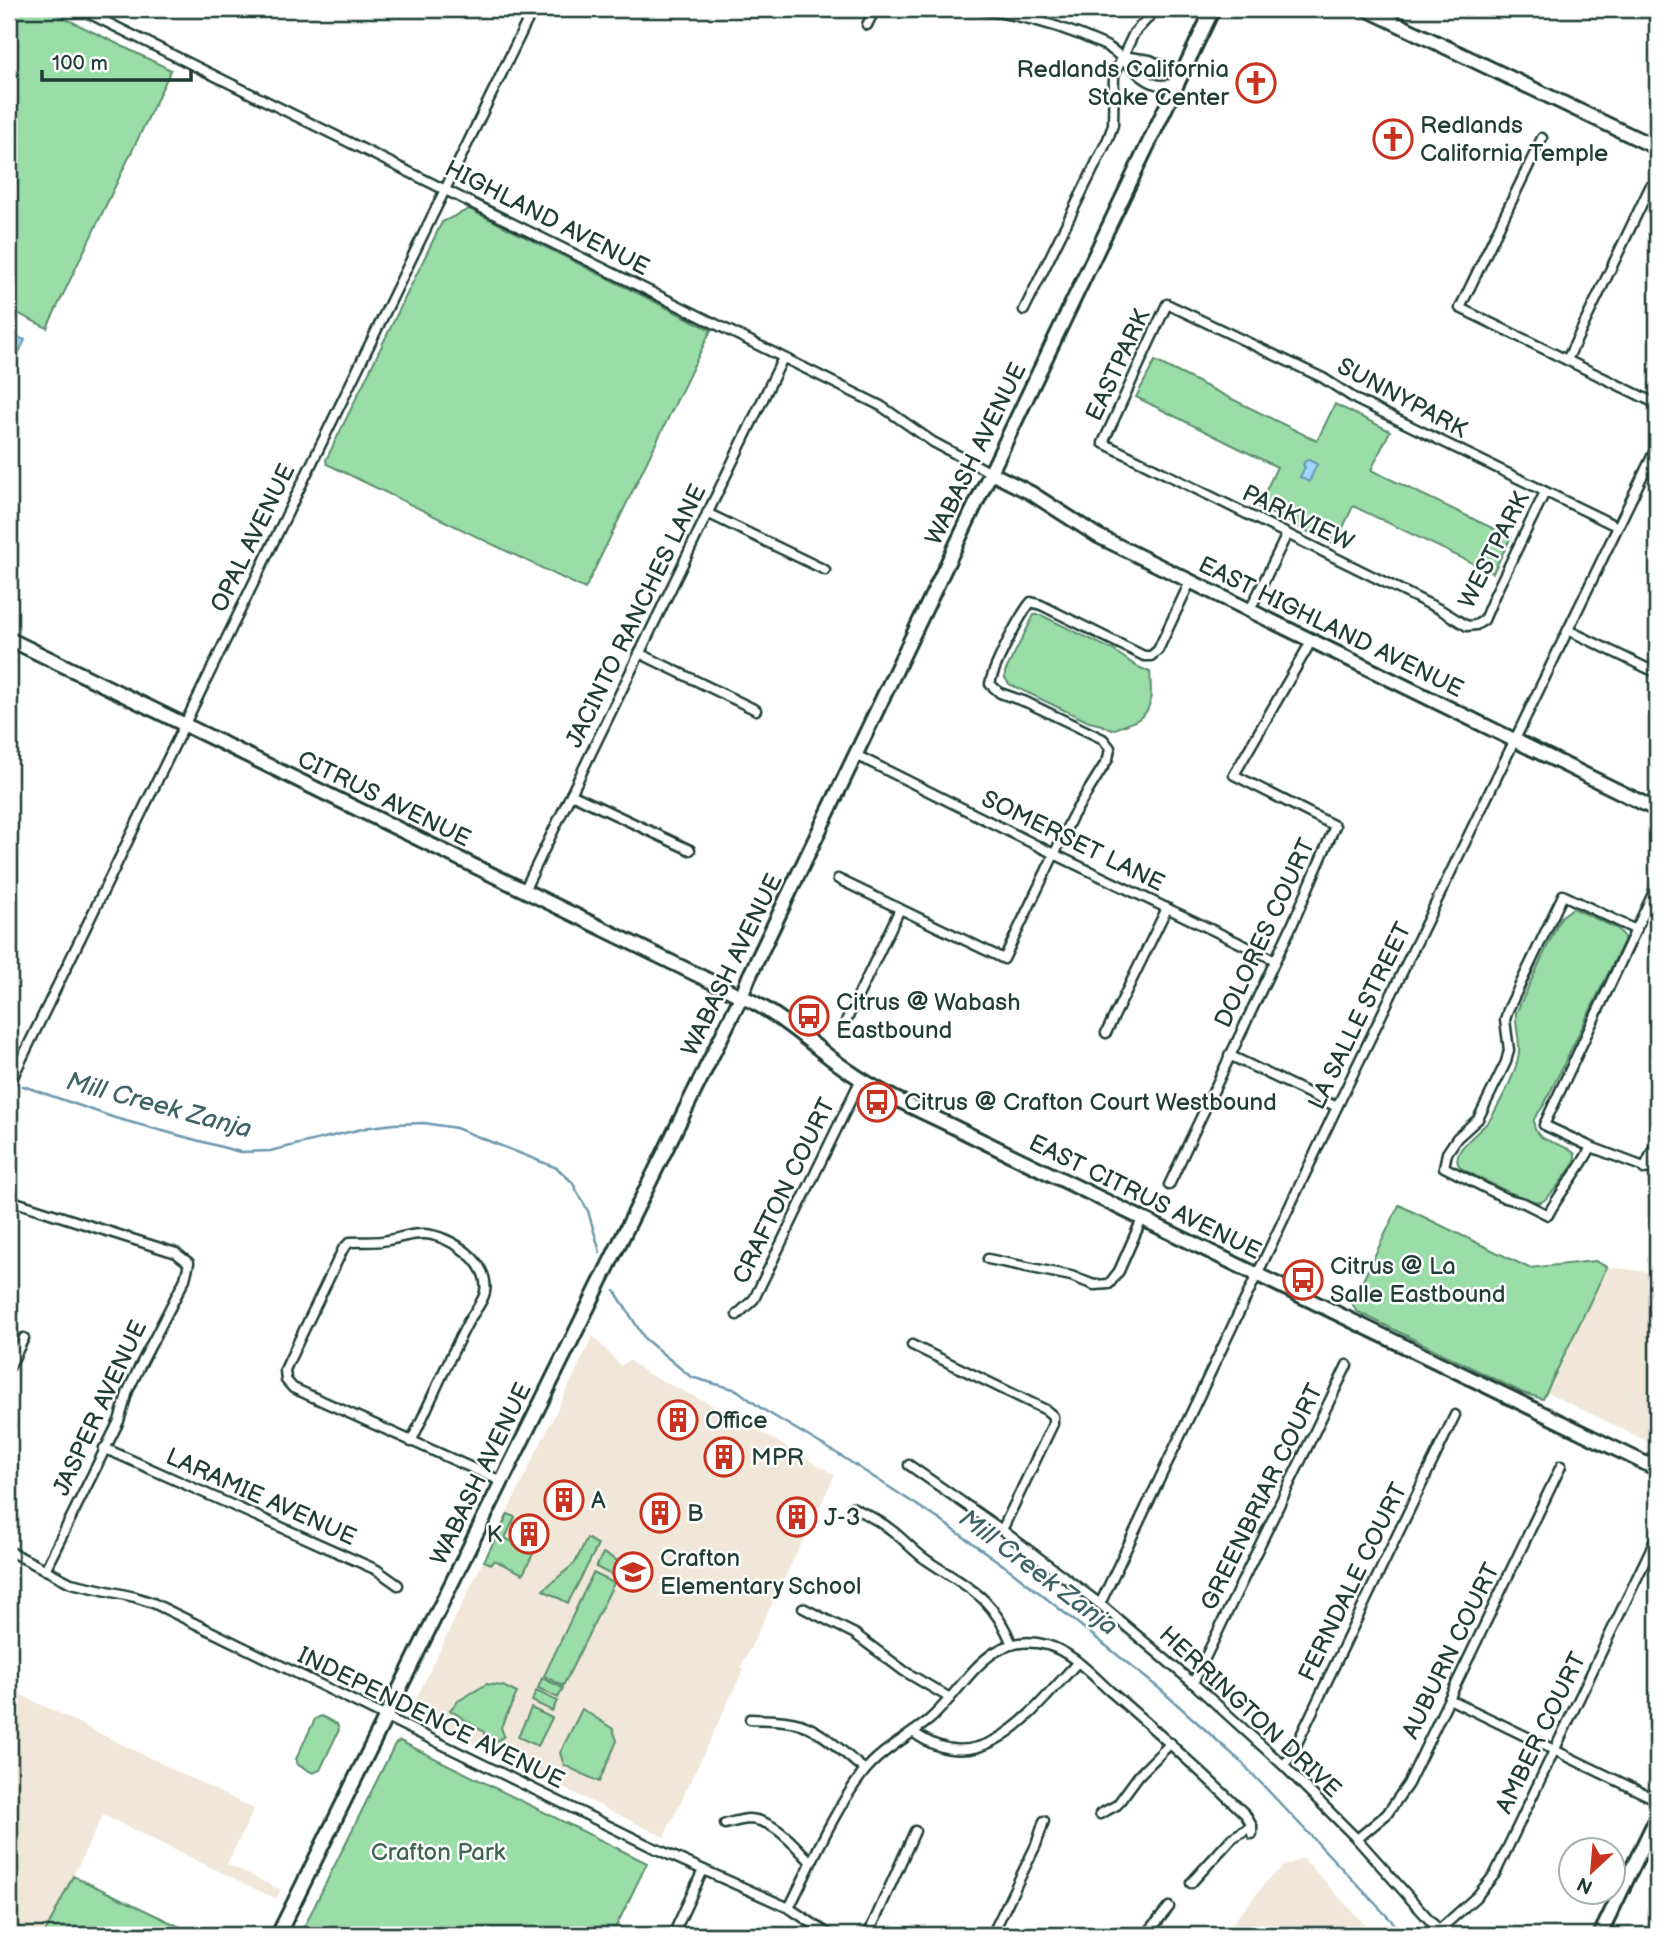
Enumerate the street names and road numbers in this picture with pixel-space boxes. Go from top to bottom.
street label: HIGHLAND AVENUE [440,154,654,282]
street label: EASTPARK [1080,304,1157,425]
street label: SUNNYPARK [1332,352,1472,445]
street label: WABASH AVENUE [919,358,1033,550]
street label: OPAL AVENUE [205,459,301,617]
street label: PARKVIEW [1237,479,1359,558]
street label: JACINTO RANCHES LANE [560,480,712,752]
street label: WESTPARK [1452,486,1536,613]
street label: EAST HIGHLAND AVENUE [1194,550,1468,704]
street label: CITRUS AVENUE [293,744,475,854]
street label: SOMERSET LANE [977,784,1169,898]
street label: DOLORES COURT [1208,833,1322,1032]
street label: WABASH AVENUE [675,869,789,1061]
street label: LA SALLE STREET [1302,917,1418,1114]
street label: CRAFTON COURT [726,1093,842,1289]
street label: EAST CITRUS AVENUE [1024,1128,1266,1266]
street label: JASPER AVENUE [47,1316,153,1500]
street label: WABASH AVENUE [424,1378,538,1570]
street label: GREENBRIAR COURT [1195,1379,1330,1615]
street label: LARAMIE AVENUE [161,1442,361,1552]
street label: FERNDALE COURT [1292,1478,1414,1686]
street label: AUBURN COURT [1396,1558,1506,1743]
street label: HERRINGTON DRIVE [1153,1620,1347,1804]
street label: INDEPENDENCE AVENUE [293,1641,569,1795]
street label: AMBER COURT [1489,1647,1593,1818]

